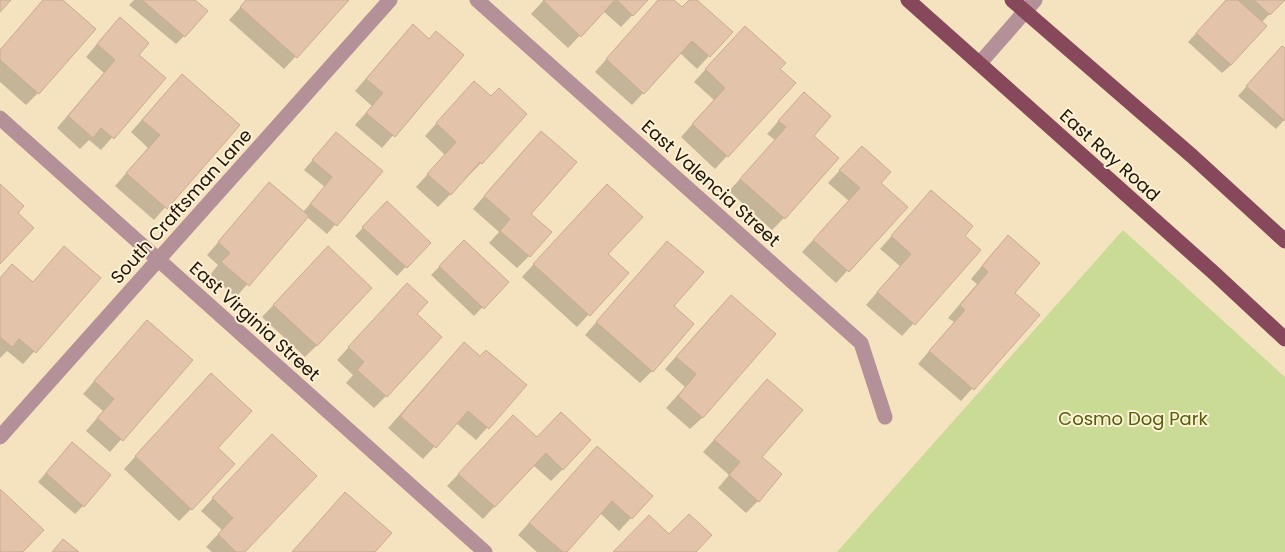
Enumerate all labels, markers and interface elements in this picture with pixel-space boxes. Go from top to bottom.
street label: East Ray Road [1054,103,1166,207]
street label: East Valencia Street [636,114,786,252]
street label: South Craftsman Lane [105,123,257,289]
street label: East Virginia Street [184,256,326,386]
park label: Cosmo Dog Park [1058,406,1208,431]

